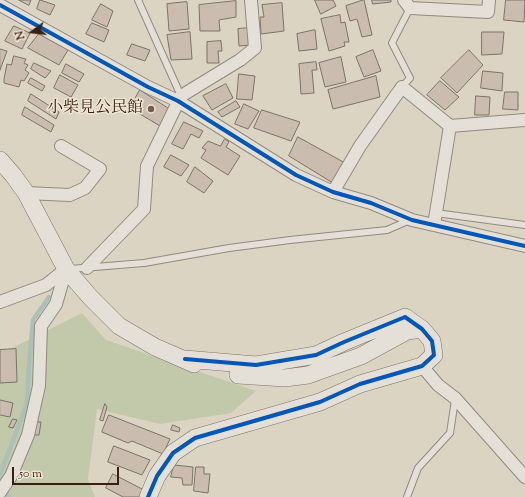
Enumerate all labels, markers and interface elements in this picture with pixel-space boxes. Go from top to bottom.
north arrow [12,12,52,52]
text: N [12,29,29,41]
place label: 小柴見公民館 [47,99,143,119]
marker: 小柴見公民館 [146,104,156,114]
scale bar [14,459,121,485]
text: 50 m [19,465,42,483]

